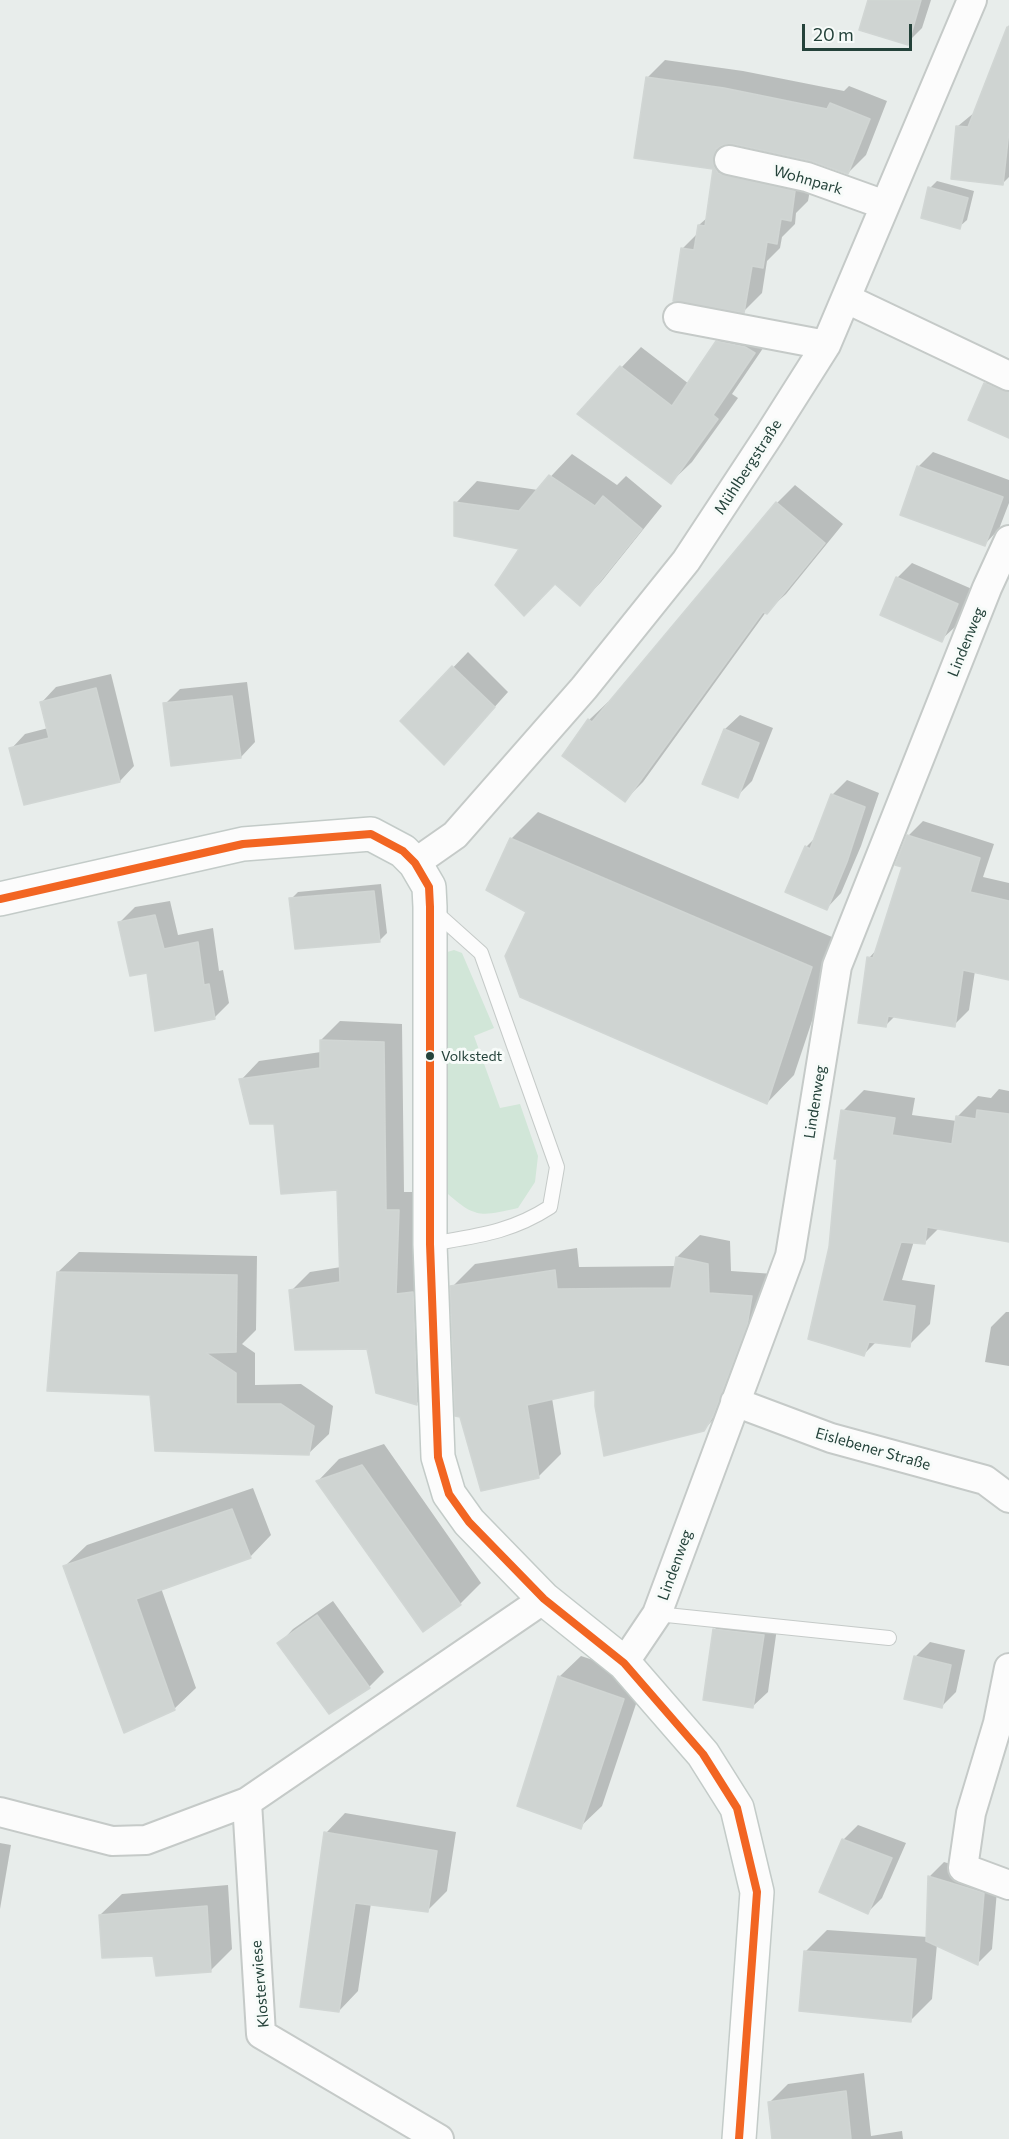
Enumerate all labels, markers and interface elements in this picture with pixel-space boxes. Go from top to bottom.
scale bar [805,12,914,50]
text: 20 m [813,23,854,45]
street label: Wohnpark [771,162,845,198]
street label: Mühlbergstraße [711,416,785,518]
street label: Lindenweg [944,604,988,680]
place label: Volkstedt [441,1048,502,1064]
marker: Volkstedt [424,1050,436,1062]
street label: Lindenweg [800,1064,830,1140]
street label: Eislebener Straße [813,1424,933,1474]
street label: Lindenweg [654,1527,696,1603]
street label: Klosterwiese [247,1939,273,2029]

